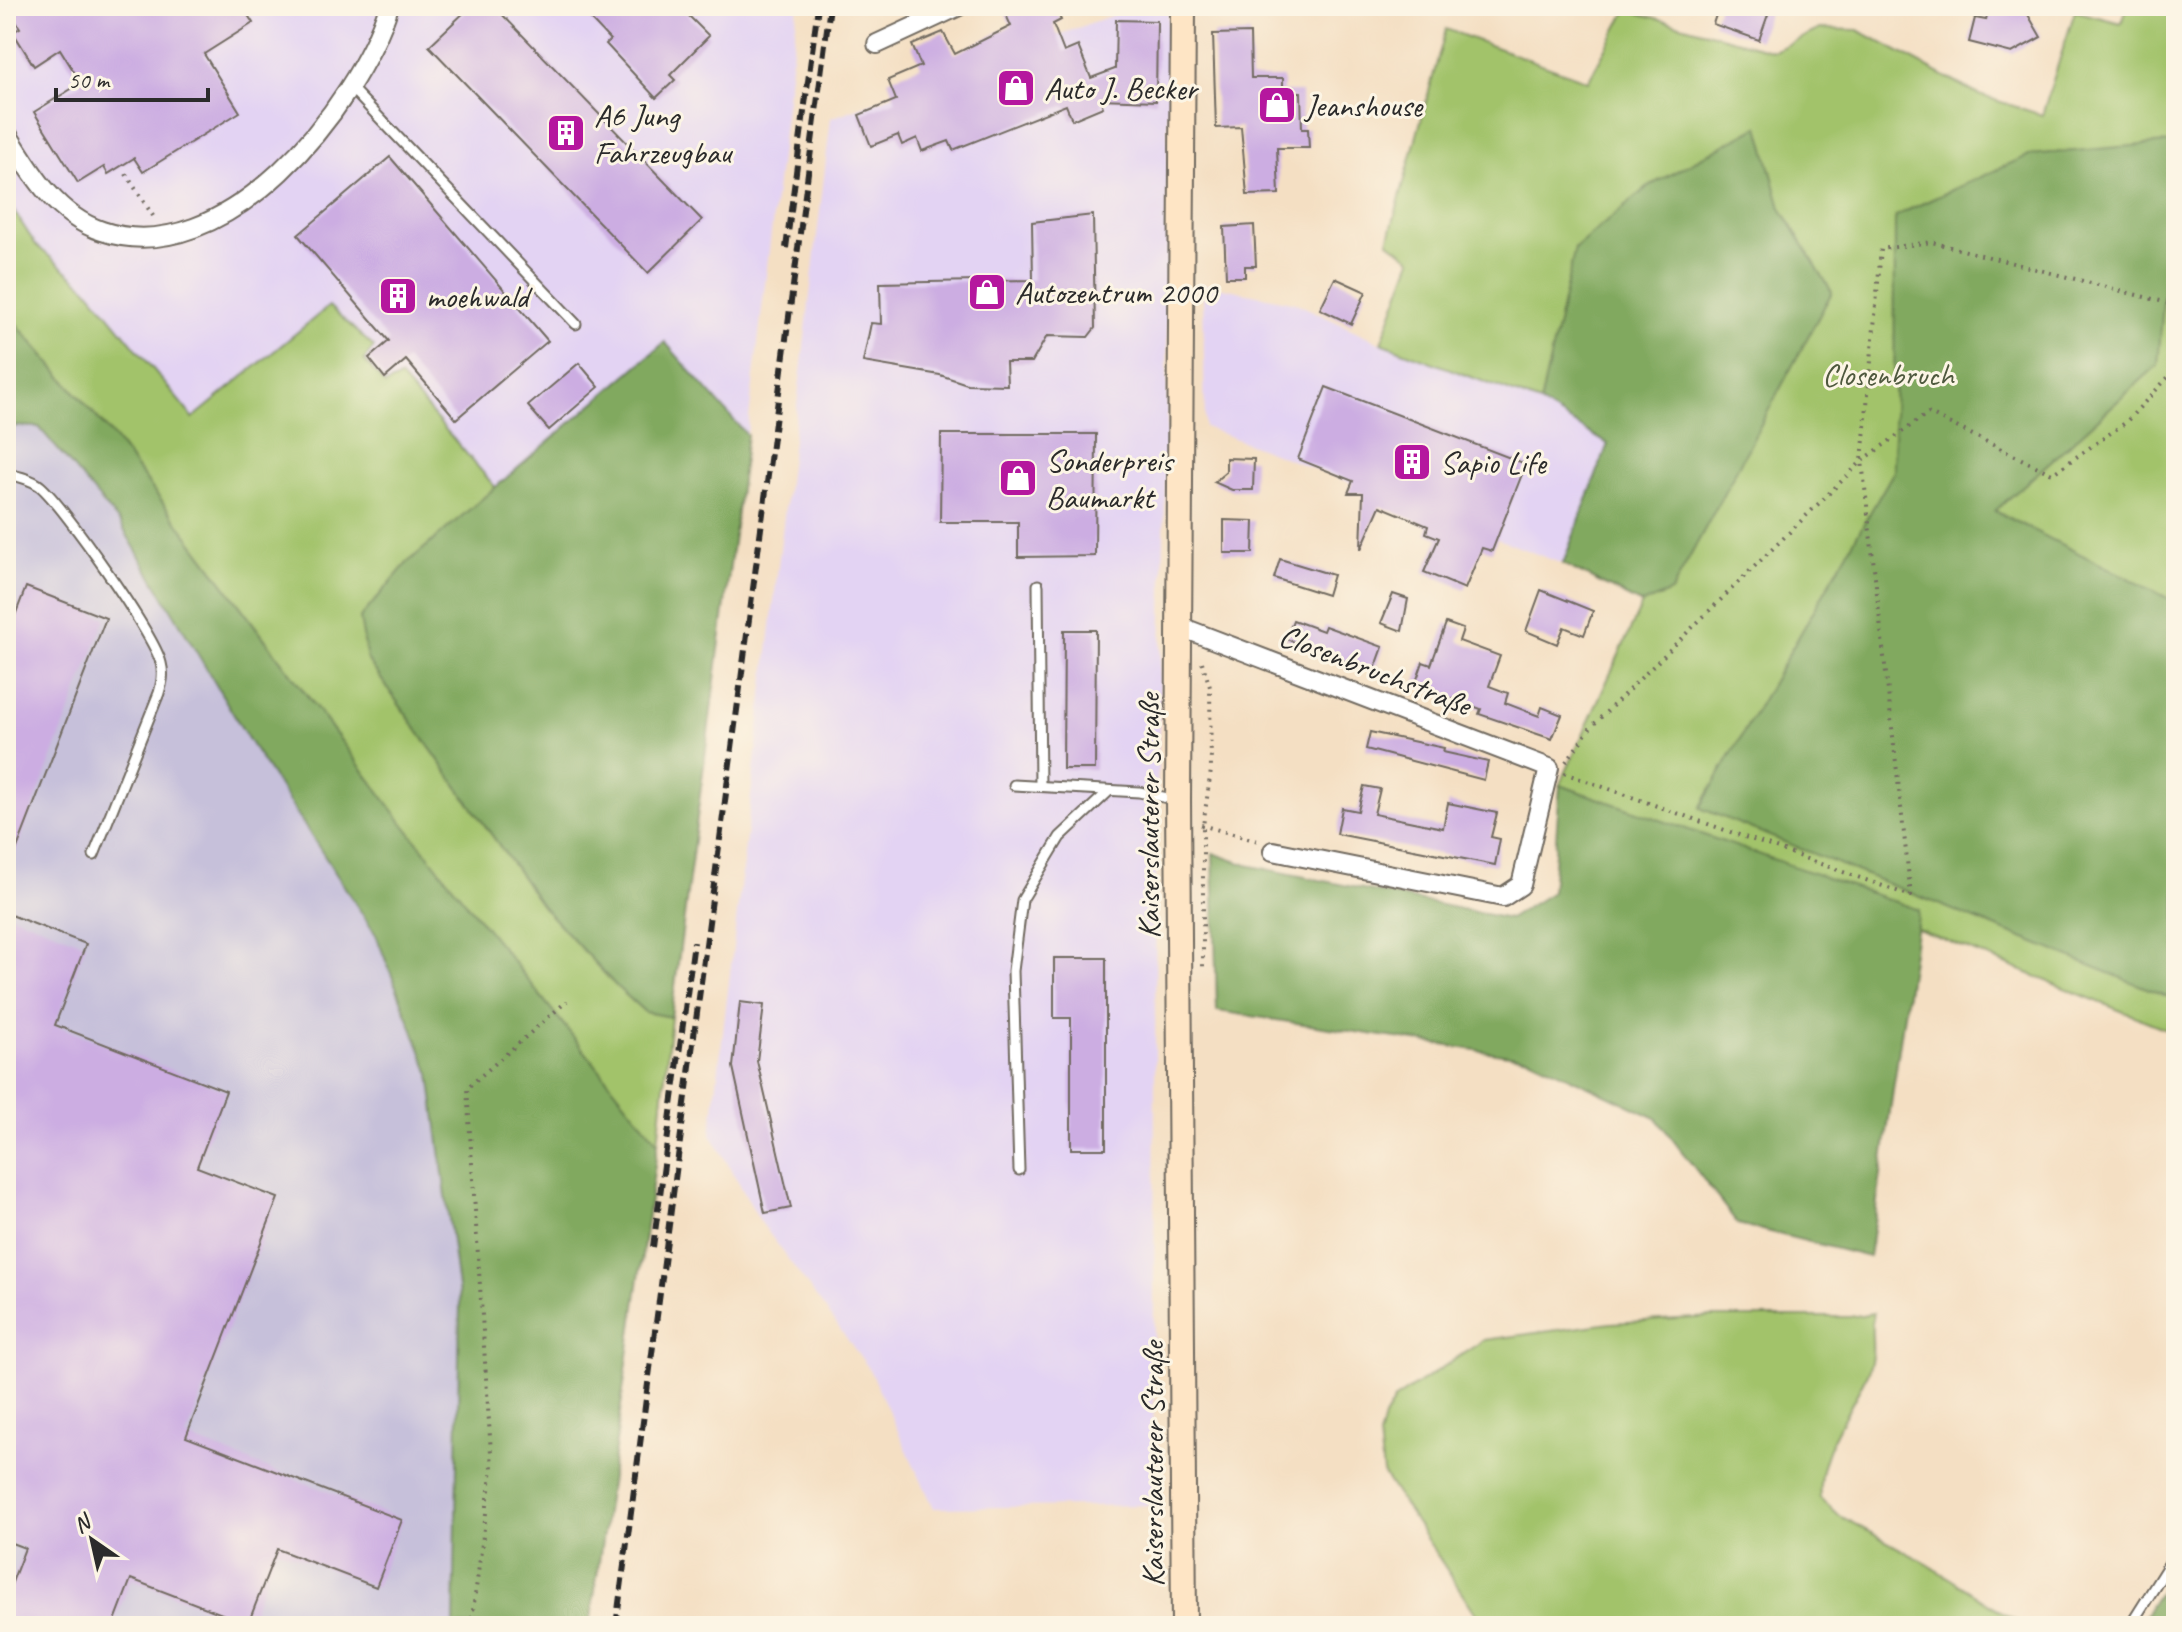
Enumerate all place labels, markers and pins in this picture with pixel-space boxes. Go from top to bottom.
shop icon: Auto J. Becker [995,67,1037,109]
place label: Auto J. Becker [1044,68,1200,109]
shop icon: Jeanshouse [1256,84,1298,126]
place label: Jeanshouse [1303,85,1425,126]
place label: A6 Jung Fahrzeugbau [594,95,734,173]
building icon: A6 Jung Fahrzeugbau [545,112,587,154]
shop icon: Autozentrum 2000 [966,271,1008,313]
place label: Autozentrum 2000 [1015,272,1219,313]
building icon: moehwald [377,275,419,317]
place label: moehwald [426,276,534,317]
place label: Sonderpreis Baumarkt [1046,440,1175,518]
building icon: Sapio Life [1391,441,1433,483]
place label: Sapio Life [1440,442,1548,483]
shop icon: Sonderpreis Baumarkt [997,457,1039,499]

